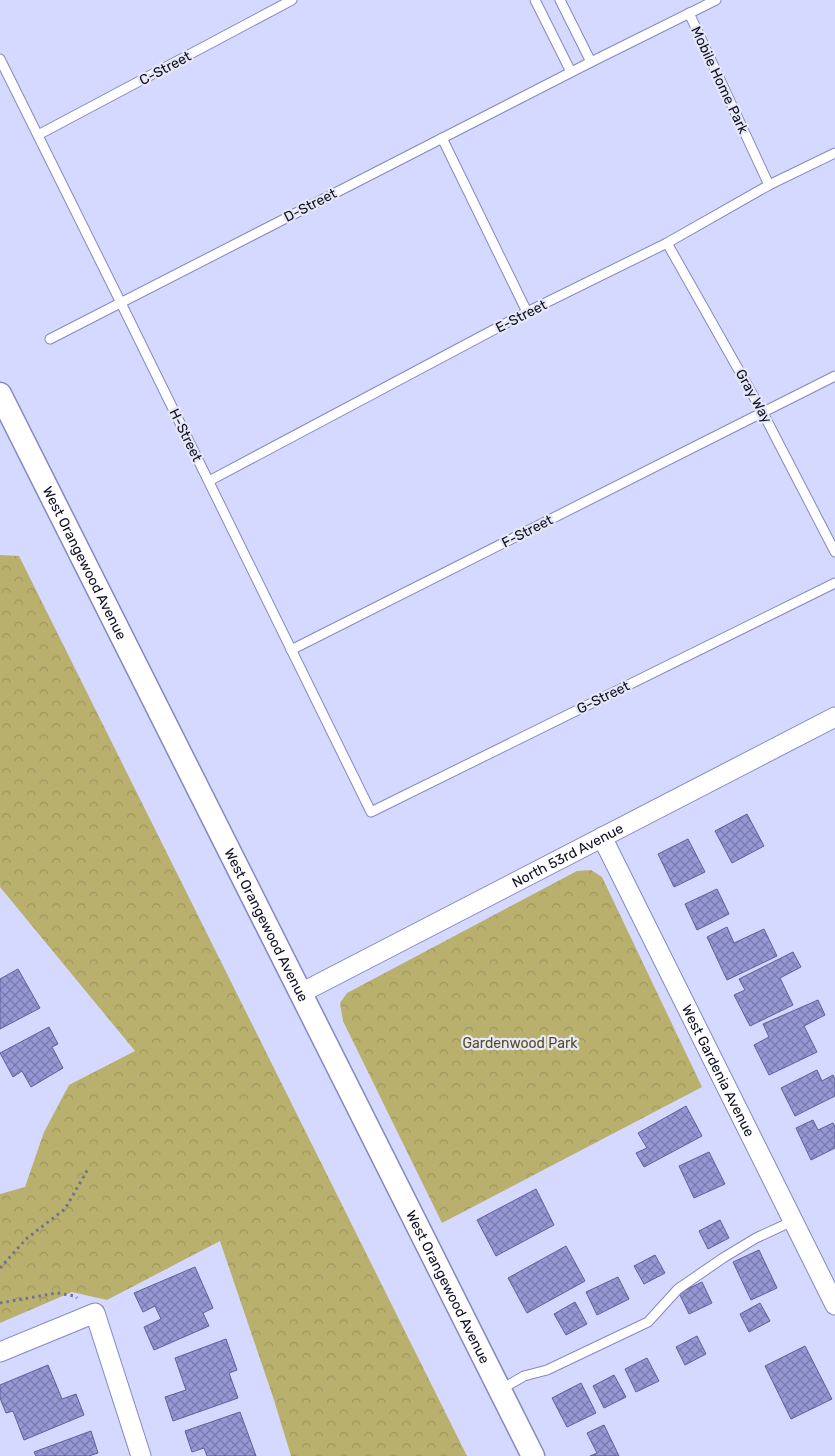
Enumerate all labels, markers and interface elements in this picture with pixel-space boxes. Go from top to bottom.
street label: Mobile Home Park [687,24,752,137]
street label: C-Street [136,48,194,89]
street label: D-Street [281,185,340,226]
street label: E-Street [493,296,550,337]
street label: Gray Way [732,366,775,426]
street label: H-Street [165,406,206,465]
street label: West Orangewood Avenue [39,484,130,643]
street label: F-Street [499,511,556,552]
street label: G-Street [574,677,633,717]
street label: North 53rd Avenue [509,820,626,891]
street label: West Orangewood Avenue [220,846,312,1005]
street label: West Gardenia Avenue [678,1002,758,1140]
park label: Gardenwood Park [463,1035,578,1052]
street label: West Orangewood Avenue [402,1208,493,1367]

